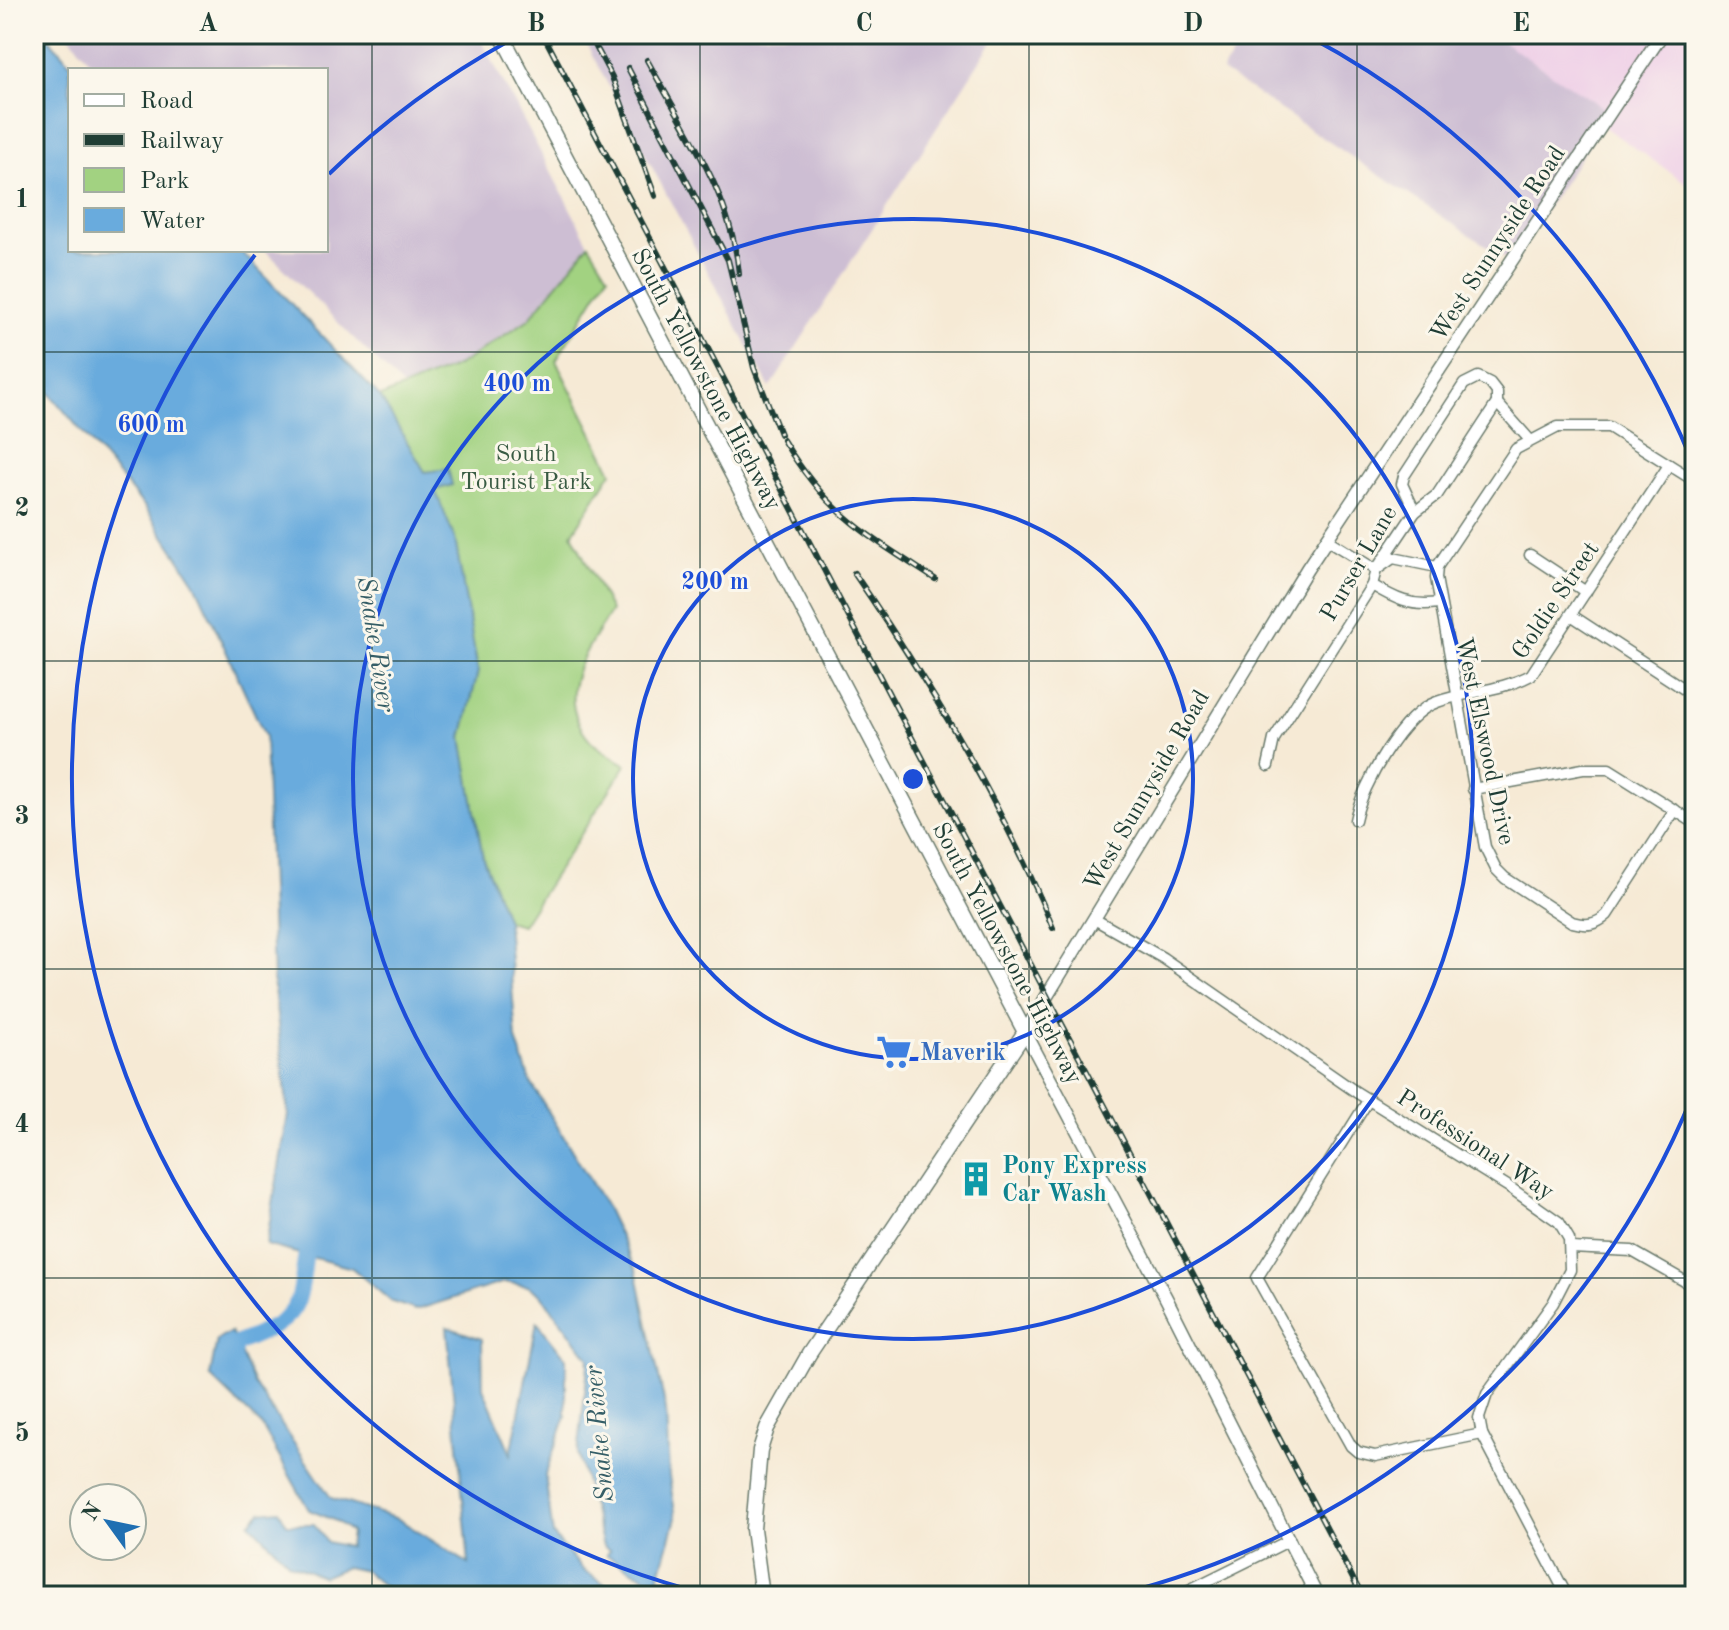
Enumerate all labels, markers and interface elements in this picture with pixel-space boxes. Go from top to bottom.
text: A [198,11,218,37]
text: B [527,11,545,37]
text: C [855,11,873,37]
text: D [1183,11,1203,37]
text: E [1512,11,1530,37]
legend [68,68,328,252]
text: Road [140,90,193,114]
text: Railway [140,130,224,154]
street label: West Sunnyside Road [1427,142,1571,346]
text: Park [140,170,189,194]
text: 1 [14,187,30,213]
text: Water [140,210,205,234]
street label: South Yellowstone Highway [626,245,785,515]
text: 400 m [483,373,551,397]
text: 600 m [117,414,185,438]
park label: South Tourist Park [460,443,592,495]
text: 2 [14,496,30,522]
street label: Purser Lane [1317,502,1402,626]
street label: Goldie Street [1509,538,1605,664]
text: 200 m [681,571,749,595]
water label: Snake River [351,575,399,715]
street label: West Elswood Drive [1450,635,1518,847]
street label: West Sunnyside Road [1081,687,1215,895]
centre of rings [899,765,927,793]
text: 3 [14,804,30,830]
street label: South Yellowstone Highway [927,819,1086,1089]
supermarket icon: Maverik [875,1033,913,1071]
place label: Maverik [920,1042,1006,1066]
street label: Professional Way [1392,1086,1558,1205]
text: 4 [14,1112,30,1138]
place label: Pony Express Car Wash [1002,1155,1147,1207]
building icon: Pony Express Car Wash [957,1160,995,1198]
water label: Snake River [581,1364,619,1503]
text: 5 [14,1421,30,1447]
north arrow [68,1482,148,1562]
text: N [79,1499,107,1525]

